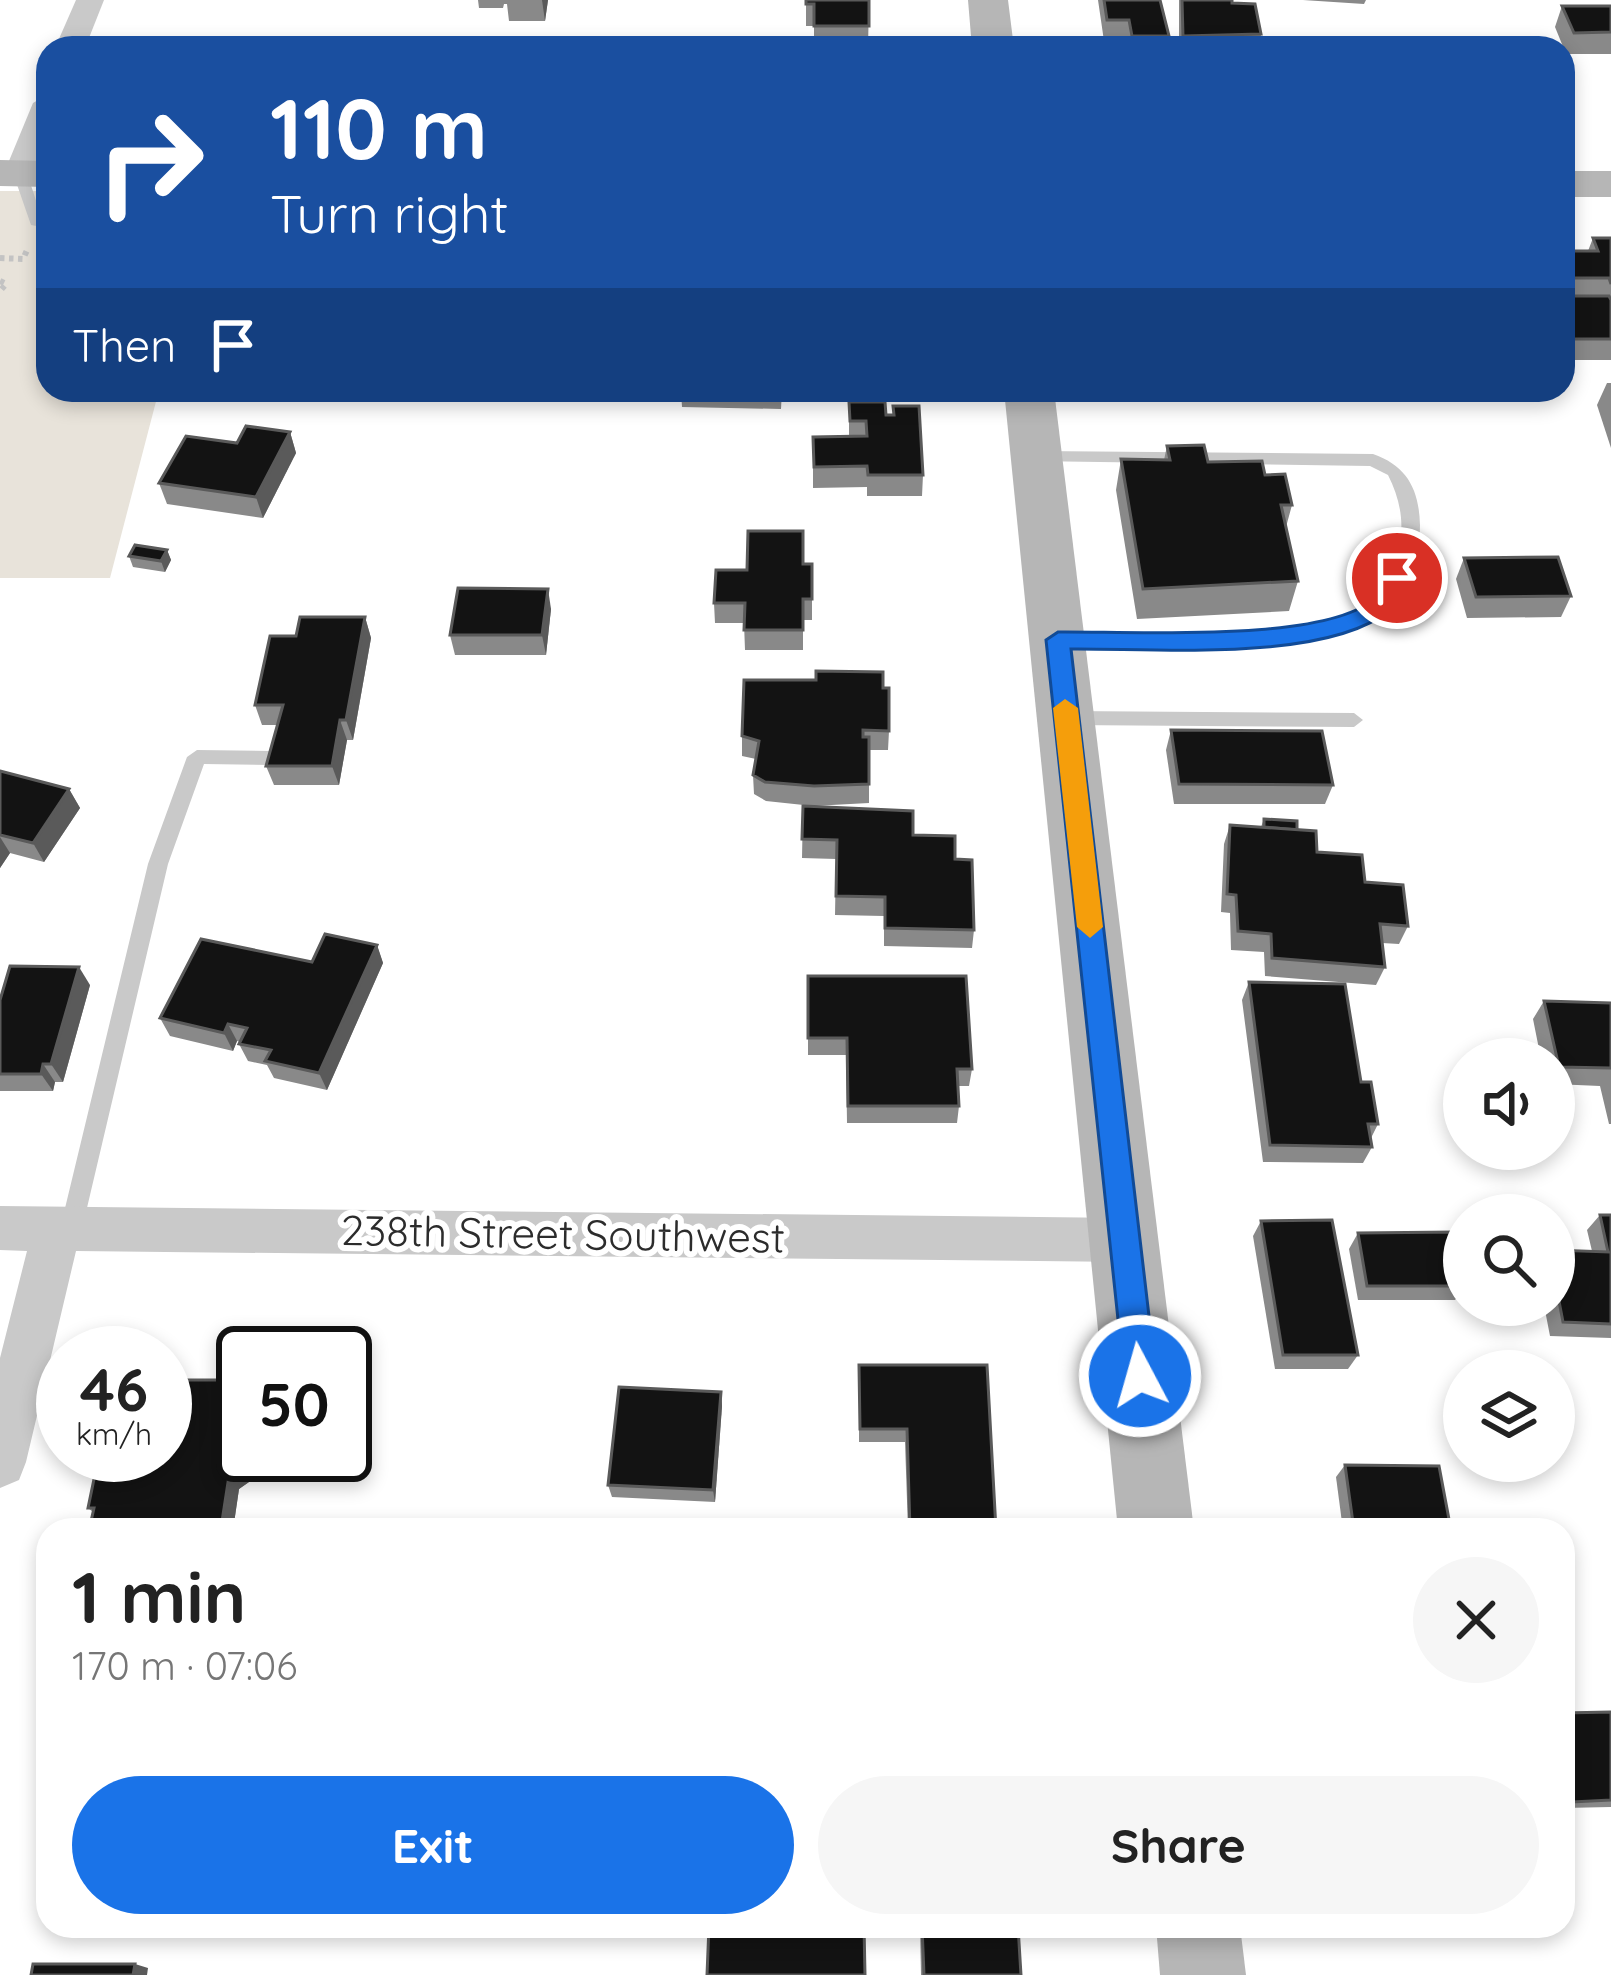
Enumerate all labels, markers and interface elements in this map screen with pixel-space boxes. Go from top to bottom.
text: 110 m [270,75,488,180]
icon: right [72,84,228,240]
text: Turn right [270,179,509,247]
icon: arrive [200,312,266,378]
text: Then [72,317,176,373]
pin [1346,527,1448,629]
icon: arrive [1364,545,1430,611]
map controls [1443,1038,1575,1482]
button: sound [1443,1038,1575,1170]
button: search [1443,1194,1575,1326]
street label: 238th Street Southwest [341,1203,785,1264]
position arrow [1077,1313,1203,1439]
speed limit sign: 50 [216,1326,372,1482]
button: layers [1443,1350,1575,1482]
text: 46 [80,1351,148,1426]
text: km/h [76,1415,152,1453]
text: 1 min [72,1551,246,1641]
button: close [1413,1557,1539,1683]
text: 170 m · 07:06 [72,1641,297,1690]
button: Exit [72,1776,794,1914]
button: Share [818,1776,1539,1914]

